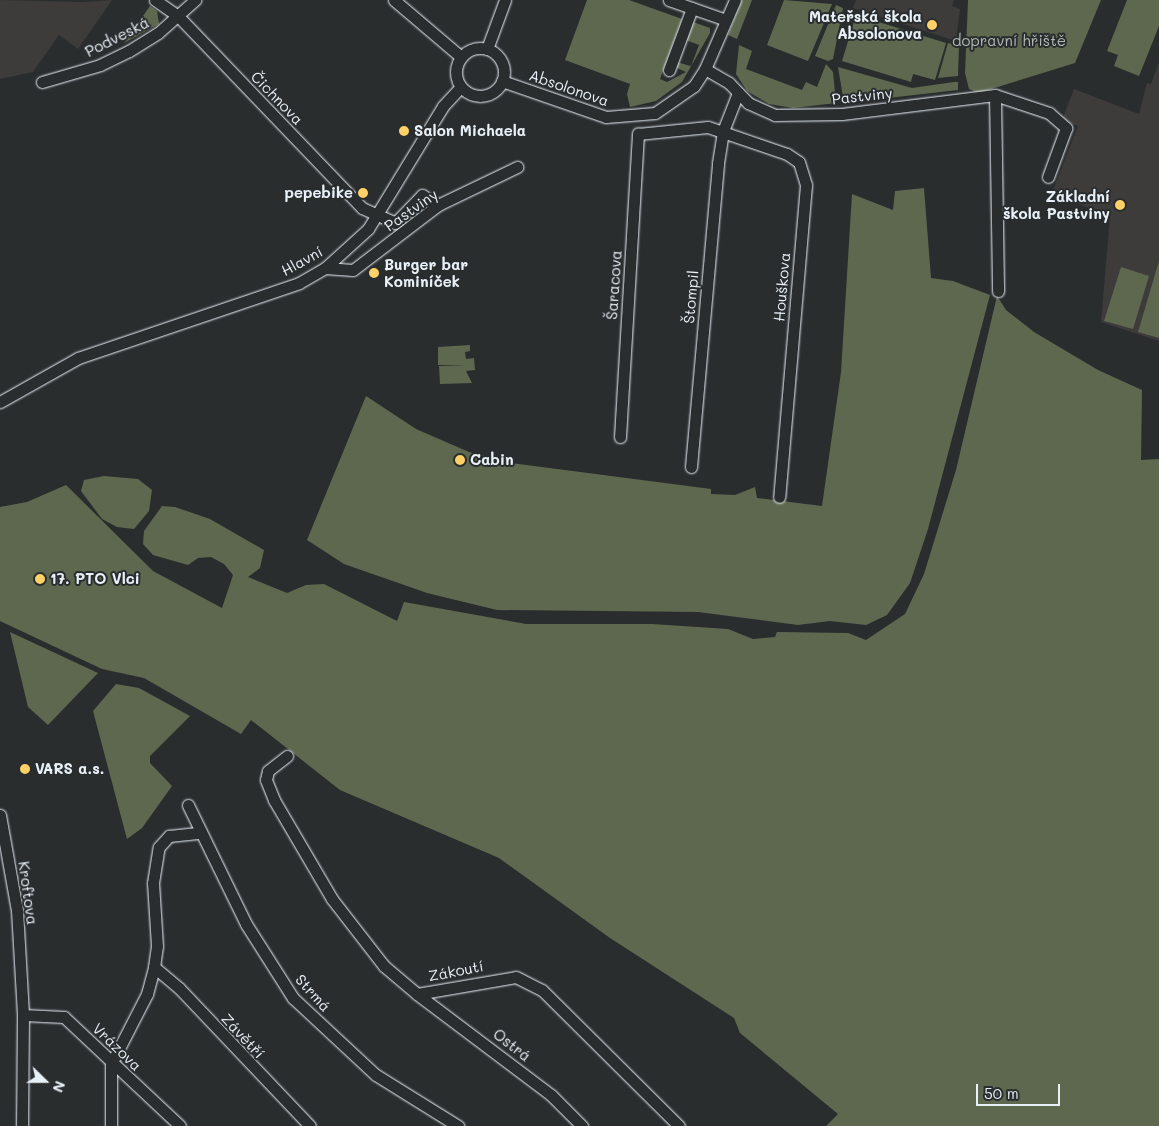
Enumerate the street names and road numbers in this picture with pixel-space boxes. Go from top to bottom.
street label: Podveská [82,13,152,61]
street label: Absolonova [527,66,611,110]
street label: Čichnova [247,68,307,128]
street label: Pastviny [831,84,893,108]
street label: Pastviny [381,185,441,235]
street label: Hlavní [278,242,326,280]
street label: Šaracova [603,250,625,320]
street label: Houškova [770,252,794,322]
street label: Štompil [680,270,702,324]
street label: Kroftova [15,860,41,926]
street label: Zákoutí [427,957,485,985]
street label: Strmá [292,971,334,1015]
street label: Závětří [218,1010,268,1062]
street label: Vrázova [89,1019,145,1075]
street label: Ostrá [490,1025,534,1065]

